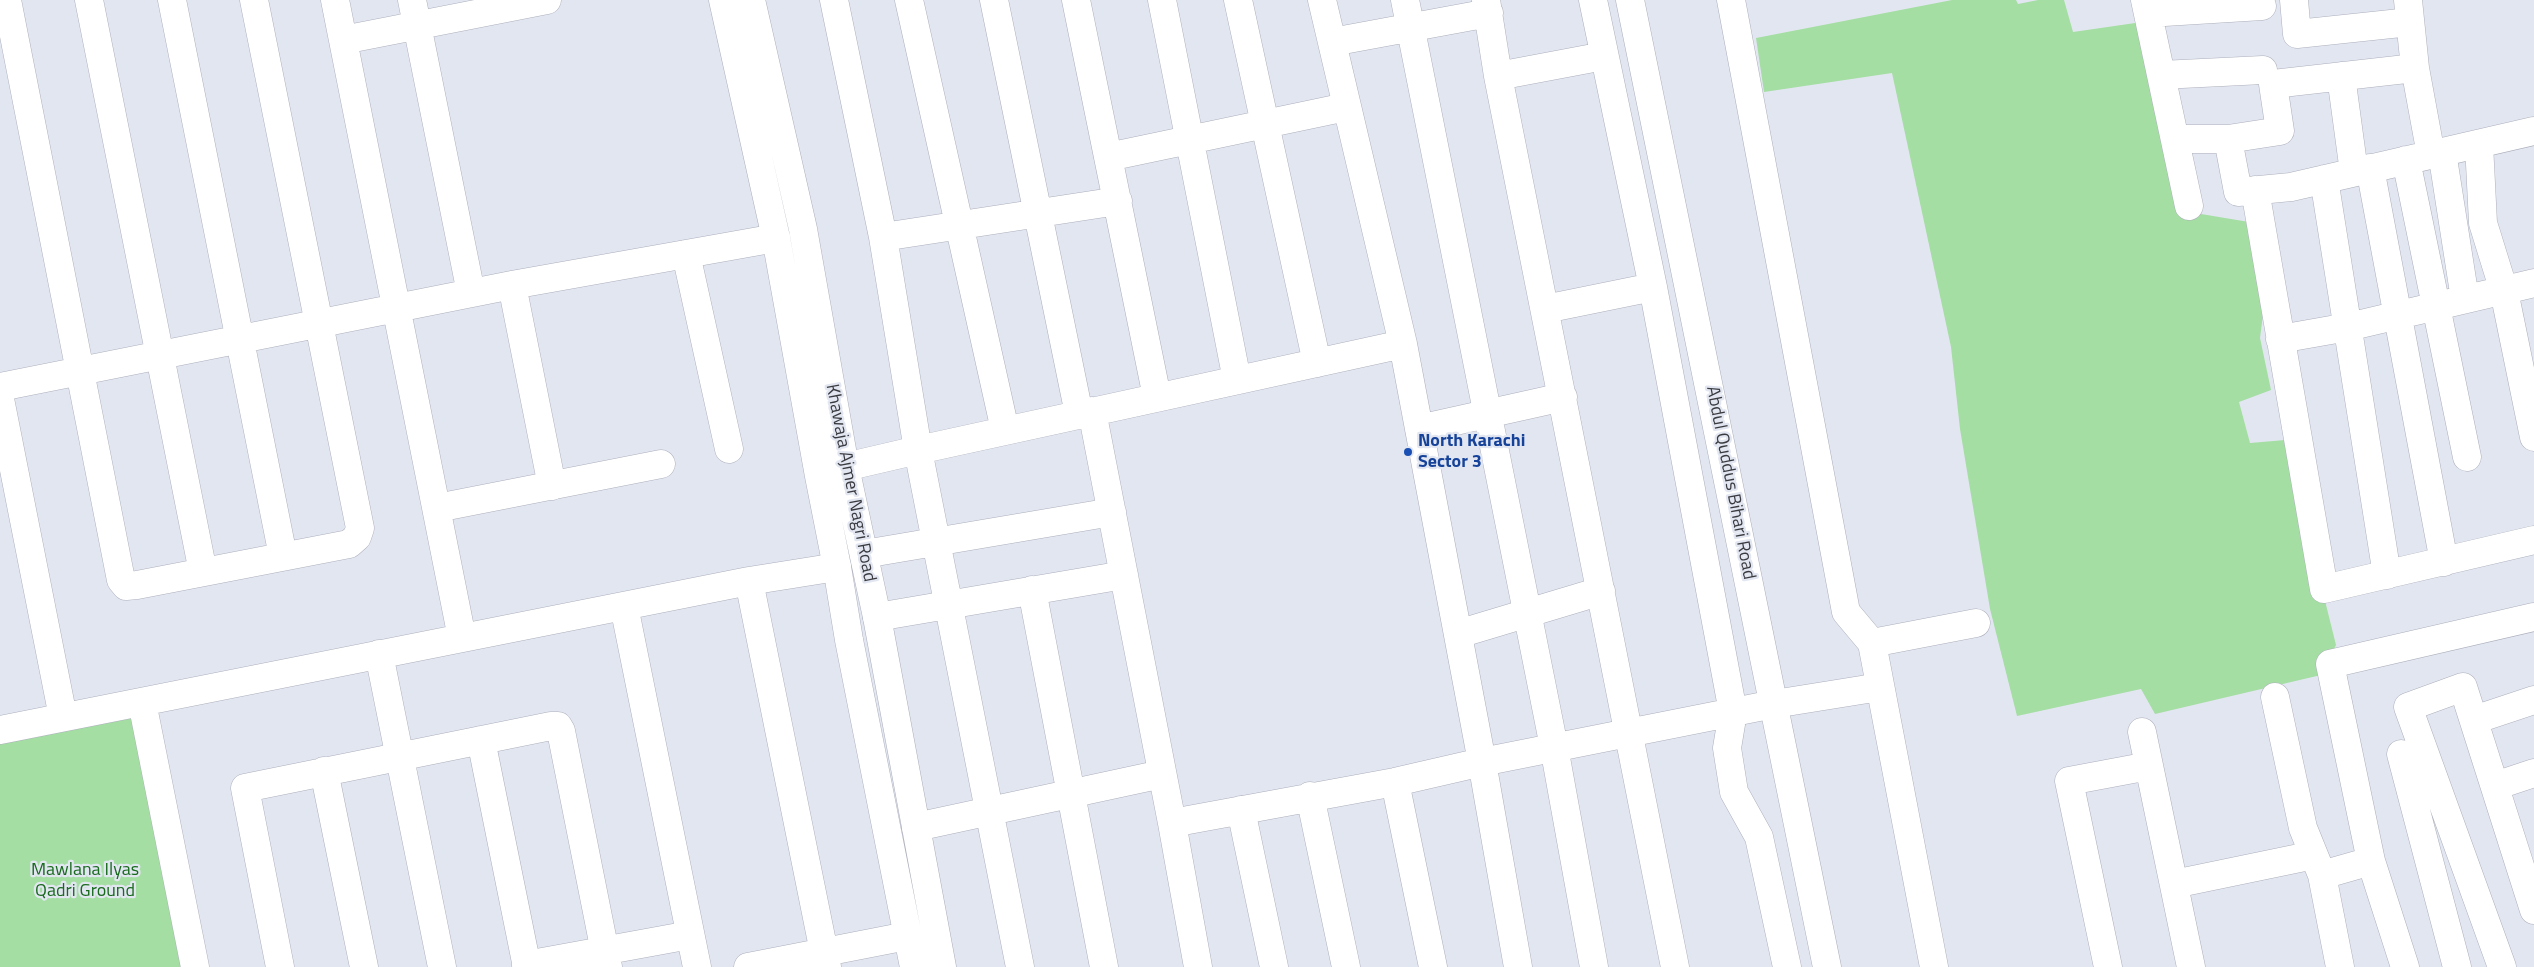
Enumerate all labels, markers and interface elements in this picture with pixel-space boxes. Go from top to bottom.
street label: Khawaja Ajmer Nagri Road [820,382,880,584]
street label: Abdul Quddus Bihari Road [1701,384,1759,582]
place label: North Karachi Sector 3 [1418,431,1525,474]
marker: North Karachi Sector 3 [1402,446,1414,458]
park label: Mawlana Ilyas Qadri Ground [31,860,139,902]

